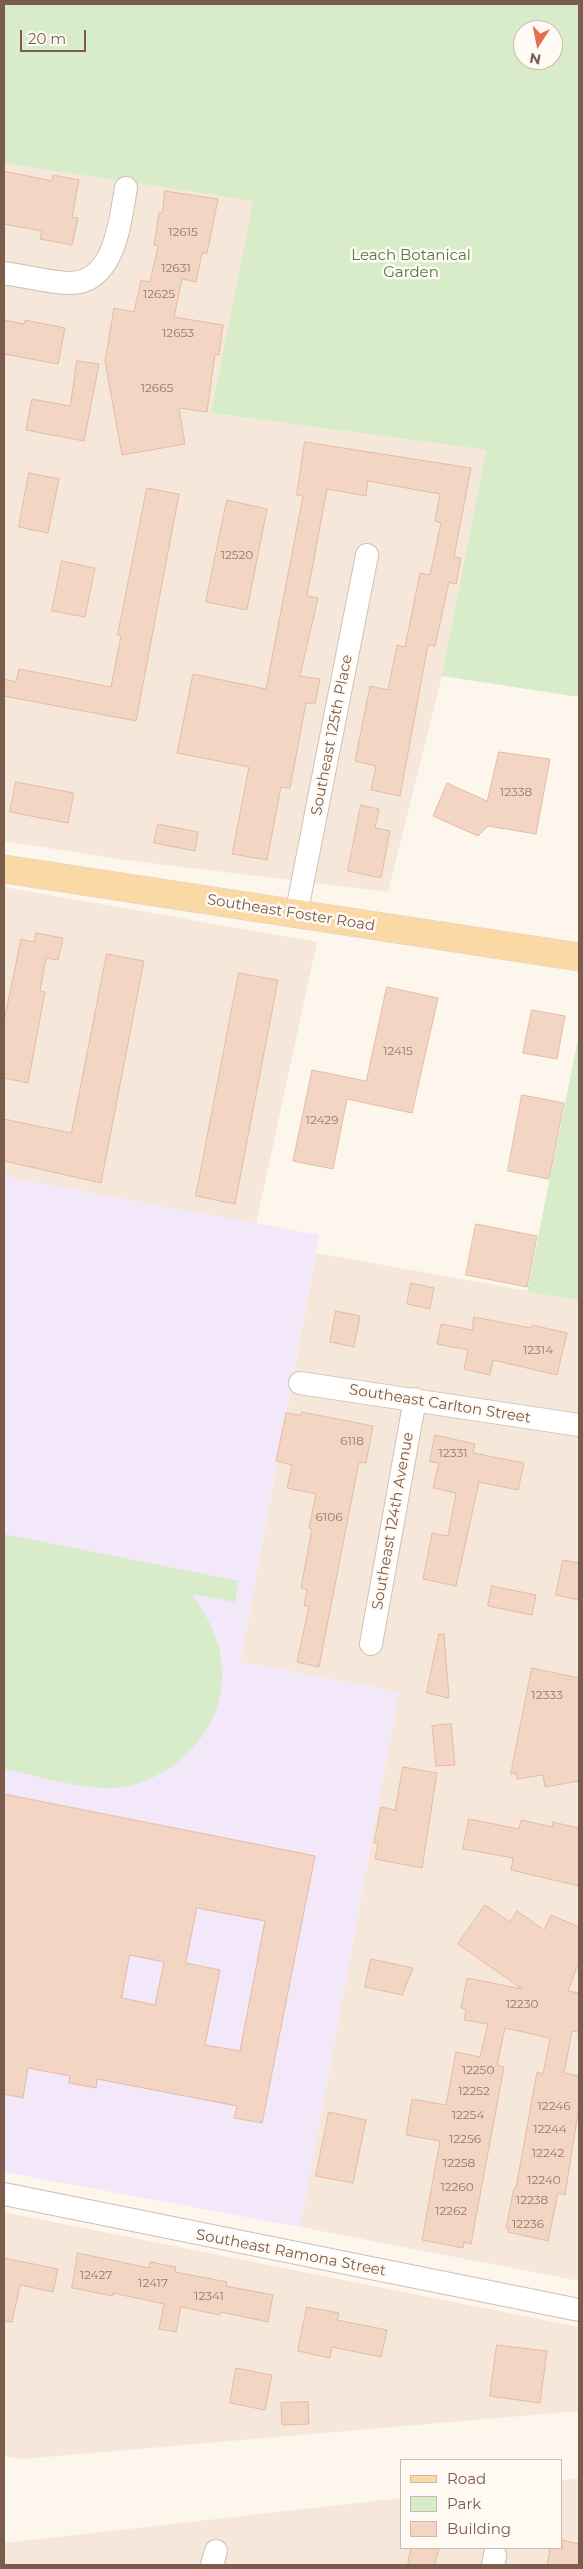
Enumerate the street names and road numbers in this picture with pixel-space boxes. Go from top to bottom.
street label: Southeast 125th Place [308,653,356,817]
street label: Southeast Foster Road [206,891,376,935]
street label: Southeast Carlton Street [348,1381,532,1427]
street label: Southeast 124th Avenue [368,1431,418,1611]
street label: Southeast Ramona Street [194,2226,388,2280]

